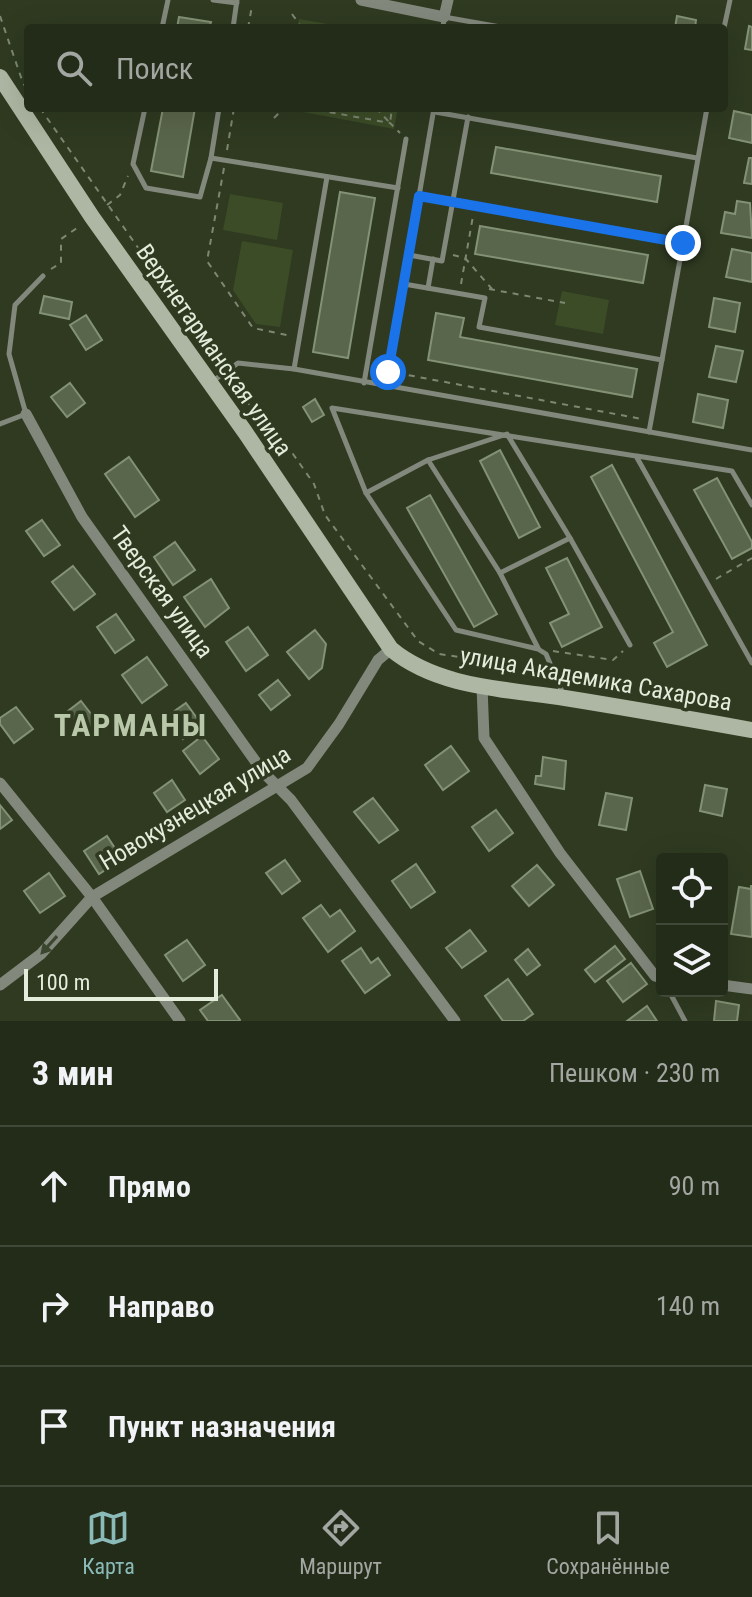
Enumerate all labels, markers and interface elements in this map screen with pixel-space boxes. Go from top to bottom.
search box [24,24,728,112]
icon: search [52,46,96,90]
text: Поиск [116,51,193,86]
route end [665,225,701,261]
street label: Верхнетарманская улица [130,239,298,461]
route start [370,354,406,390]
street label: Тверская улица [105,521,219,663]
street label: улица Академика Сахарова [458,641,734,717]
district label: ТАРМАНЫ [54,706,208,744]
street label: Новокузнецкая улица [95,740,295,876]
map controls [656,853,728,997]
button: locate [656,853,728,925]
button: layers [656,925,728,997]
one-way arrow [41,935,59,954]
scale bar [24,965,218,1001]
text: 100 m [36,970,90,995]
text: 3 мин [32,1053,114,1093]
text: Пешком · 230 m [549,1058,720,1088]
icon: ahead [32,1164,76,1208]
text: Прямо [108,1169,191,1204]
text: 90 m [669,1171,720,1201]
icon: right [32,1284,76,1328]
text: Направо [108,1289,214,1324]
text: 140 m [656,1291,720,1321]
icon: arrive [32,1404,76,1448]
text: Пункт назначения [108,1409,336,1444]
tab: Карта [82,1506,135,1579]
tab: Маршрут [299,1506,382,1579]
tab: Сохранённые [546,1506,670,1579]

